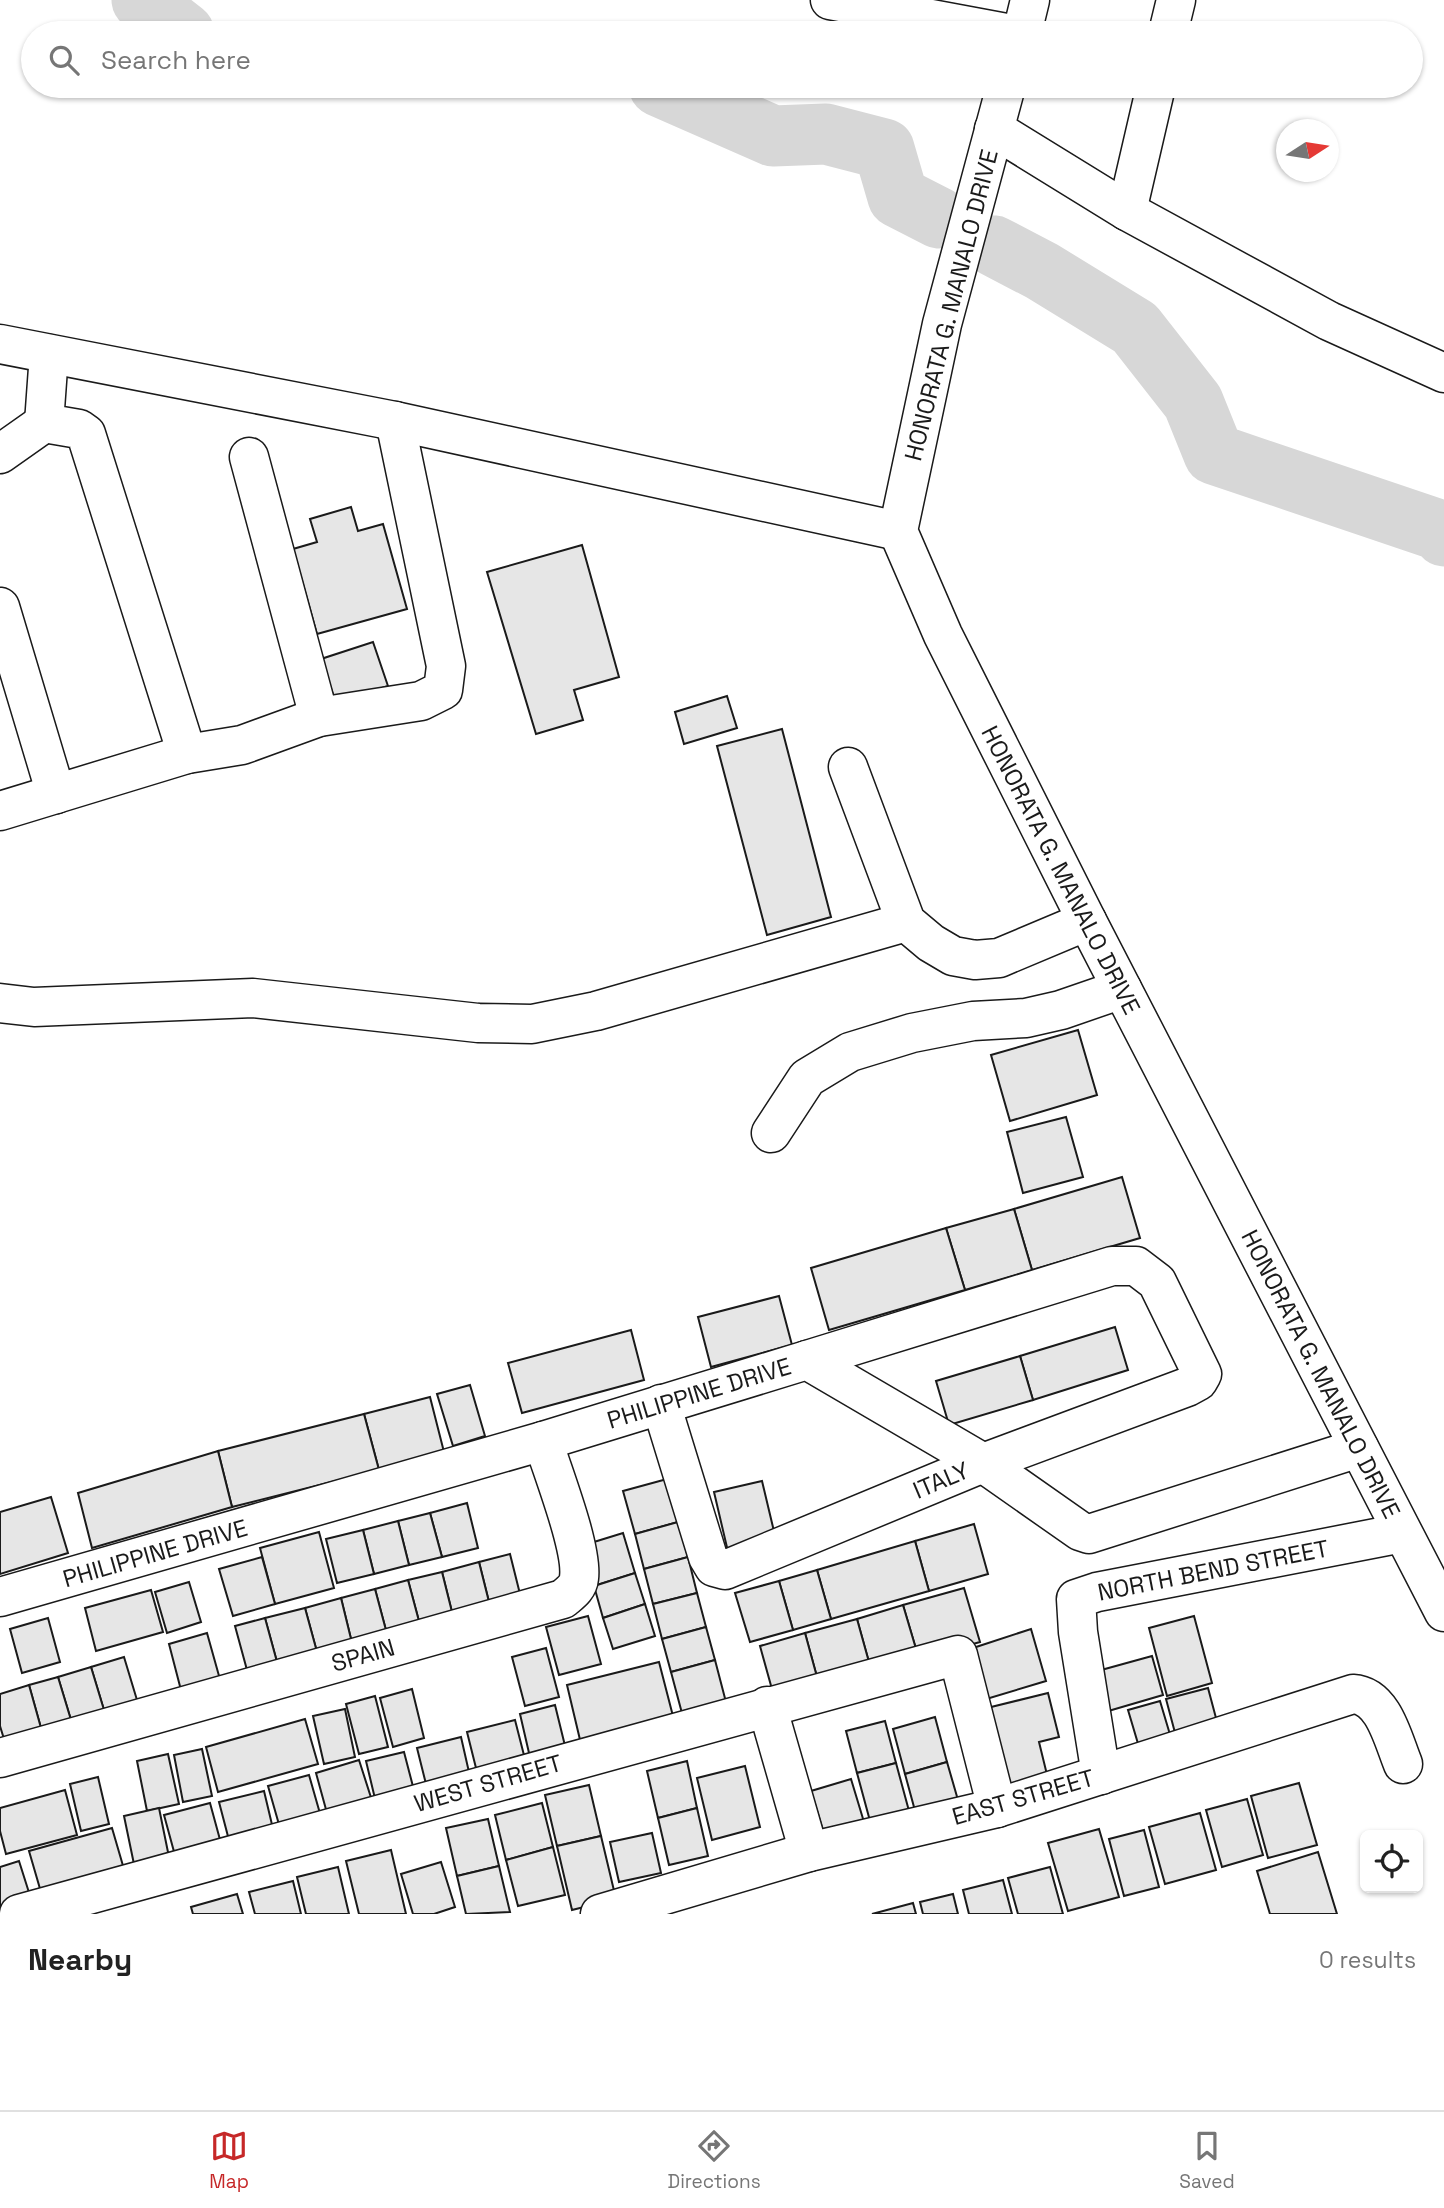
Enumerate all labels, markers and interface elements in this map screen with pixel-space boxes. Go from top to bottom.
search box [21,21,1423,98]
icon: search [45,41,83,79]
text: Search here [101,43,251,77]
north arrow [1276,119,1339,182]
street label: HONORATA G. MANALO DRIVE [897,146,1005,464]
street label: HONORATA G. MANALO DRIVE [975,720,1147,1020]
street label: HONORATA G. MANALO DRIVE [1235,1224,1407,1524]
street label: PHILIPPINE DRIVE [603,1350,795,1436]
street label: ITALY [908,1454,974,1506]
street label: PHILIPPINE DRIVE [59,1512,251,1594]
street label: NORTH BEND STREET [1095,1532,1331,1608]
street label: SPAIN [328,1631,398,1679]
street label: WEST STREET [410,1747,566,1819]
street label: EAST STREET [948,1762,1098,1832]
map controls [1360,1830,1423,1893]
button: locate [1360,1830,1423,1893]
text: Nearby [28,1940,132,1979]
text: 0 results [1319,1945,1416,1975]
tab: Map [209,2127,249,2194]
tab: Directions [668,2127,761,2194]
tab: Saved [1179,2127,1235,2194]

